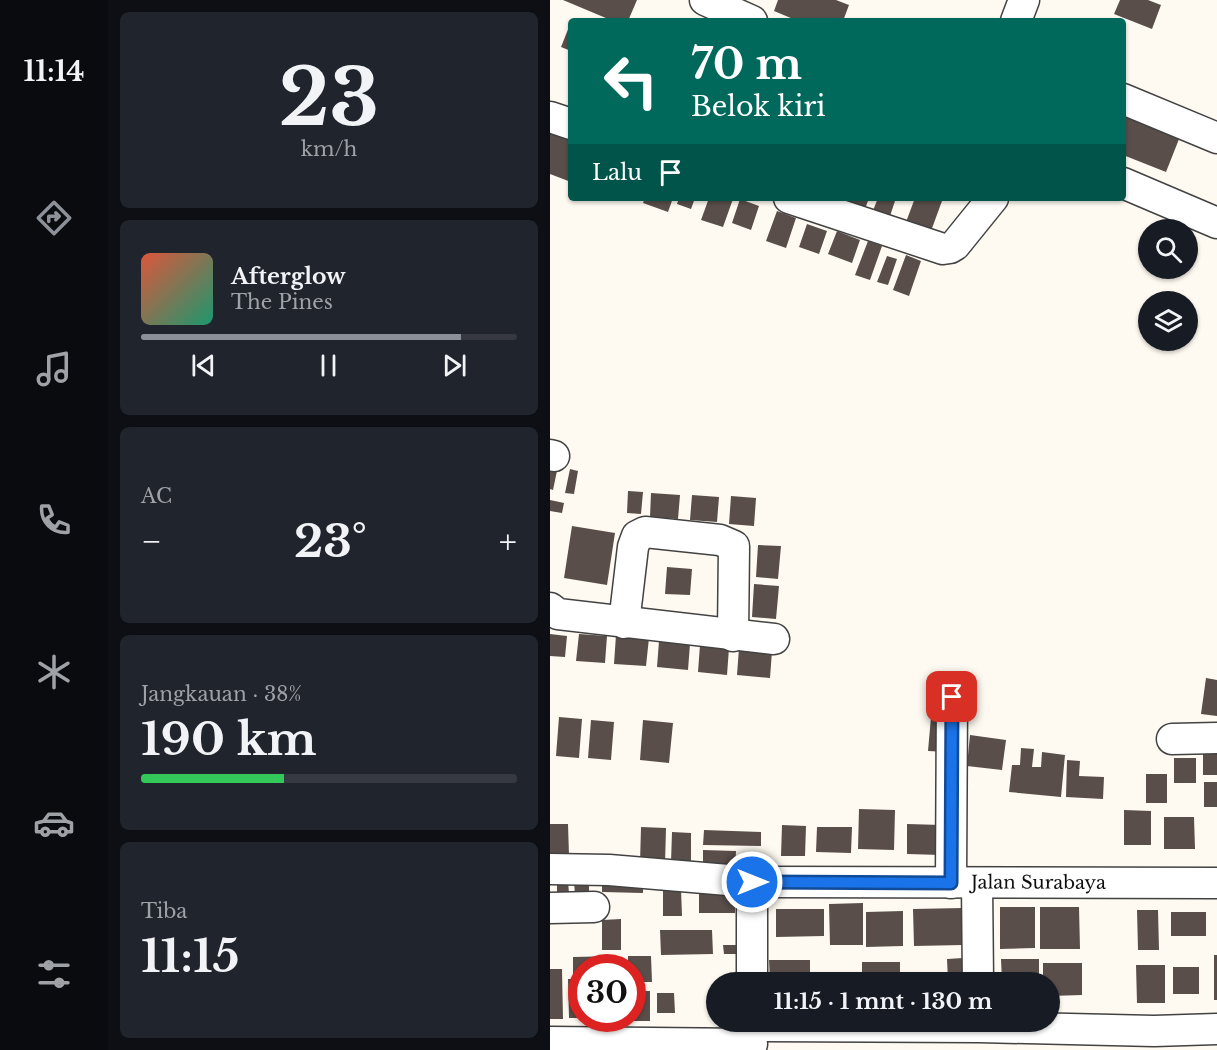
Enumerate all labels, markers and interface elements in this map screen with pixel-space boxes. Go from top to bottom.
text: 70 m [691,38,802,90]
icon: left [592,42,670,120]
text: 23 [279,49,379,146]
text: 11:14 [24,55,84,88]
text: Belok kiri [691,90,826,123]
text: km/h [301,137,357,161]
icon: arrive [654,156,687,189]
text: Lalu [592,159,642,186]
icon: directions [33,197,75,239]
map controls [1138,219,1198,351]
button: search [1138,219,1198,279]
text: Afterglow [231,263,346,290]
text: The Pines [231,290,333,314]
button: layers [1138,291,1198,351]
icon: music [33,348,75,390]
icon: previous [187,349,220,382]
icon: pause [312,349,345,382]
icon: next [438,349,471,382]
text: AC [141,484,172,508]
icon: phone [33,499,75,541]
text: 23° [294,513,367,569]
text: − [141,521,162,562]
text: + [499,521,517,562]
icon: climate [33,651,75,693]
pin [926,671,977,722]
icon: arrive [935,680,968,713]
text: Jangkauan · 38% [141,682,302,706]
text: 190 km [141,711,317,767]
icon: car [33,802,75,844]
position arrow [720,850,784,914]
street label: Jalan Surabaya [969,871,1106,894]
text: Tiba [141,899,187,923]
text: 11:15 [141,928,239,984]
icon: filters [33,953,75,995]
speed limit sign: 30 [568,954,646,1032]
text: 11:15 · 1 mnt · 130 m [774,988,992,1015]

